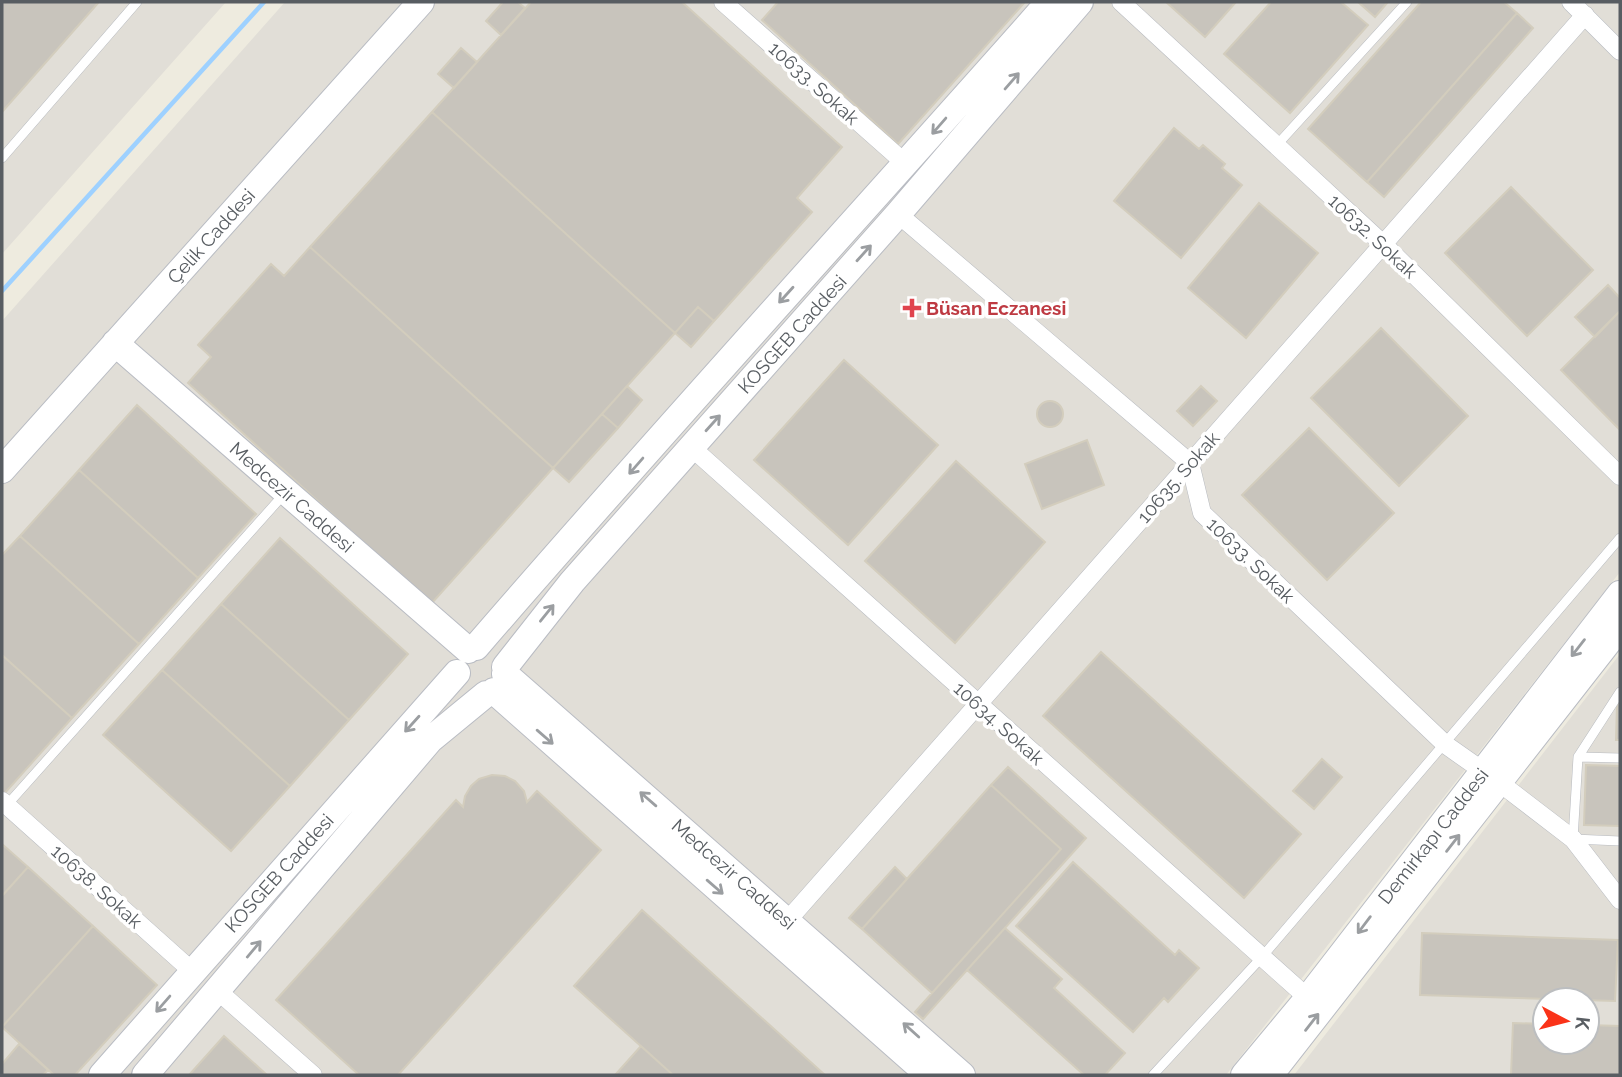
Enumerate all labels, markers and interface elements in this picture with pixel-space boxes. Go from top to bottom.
street label: 10633. Sokak [765,37,863,129]
one-way arrow [1004,72,1020,90]
one-way arrow [931,117,947,135]
street label: Çelik Caddesi [163,184,259,288]
street label: 10632. Sokak [1324,189,1422,283]
one-way arrow [856,244,872,262]
street label: KOSGEB Caddesi [733,270,851,398]
one-way arrow [778,286,795,303]
place label: Büsan Eczanesi [926,297,1066,319]
marker: Büsan Eczanesi [904,300,920,316]
one-way arrow [705,414,721,432]
street label: 10635. Sokak [1132,427,1224,527]
street label: Medcezir Caddesi [226,437,358,557]
one-way arrow [628,456,644,474]
street label: 10633. Sokak [1203,513,1299,607]
one-way arrow [540,605,555,623]
one-way arrow [1571,638,1586,657]
street label: 10634. Sokak [949,677,1049,769]
one-way arrow [404,715,420,733]
one-way arrow [536,728,553,745]
street label: Demirkapı Caddesi [1373,764,1493,908]
one-way arrow [639,791,657,807]
street label: KOSGEB Caddesi [220,809,338,937]
street label: Medcezir Caddesi [668,814,800,934]
one-way arrow [1445,834,1461,852]
street label: 10638. Sokak [47,840,147,932]
one-way arrow [706,879,724,895]
one-way arrow [1356,915,1371,933]
one-way arrow [246,941,262,959]
north arrow [1531,986,1601,1056]
one-way arrow [155,995,171,1013]
one-way arrow [1305,1013,1320,1031]
text: K [1571,1015,1595,1031]
one-way arrow [902,1022,920,1038]

